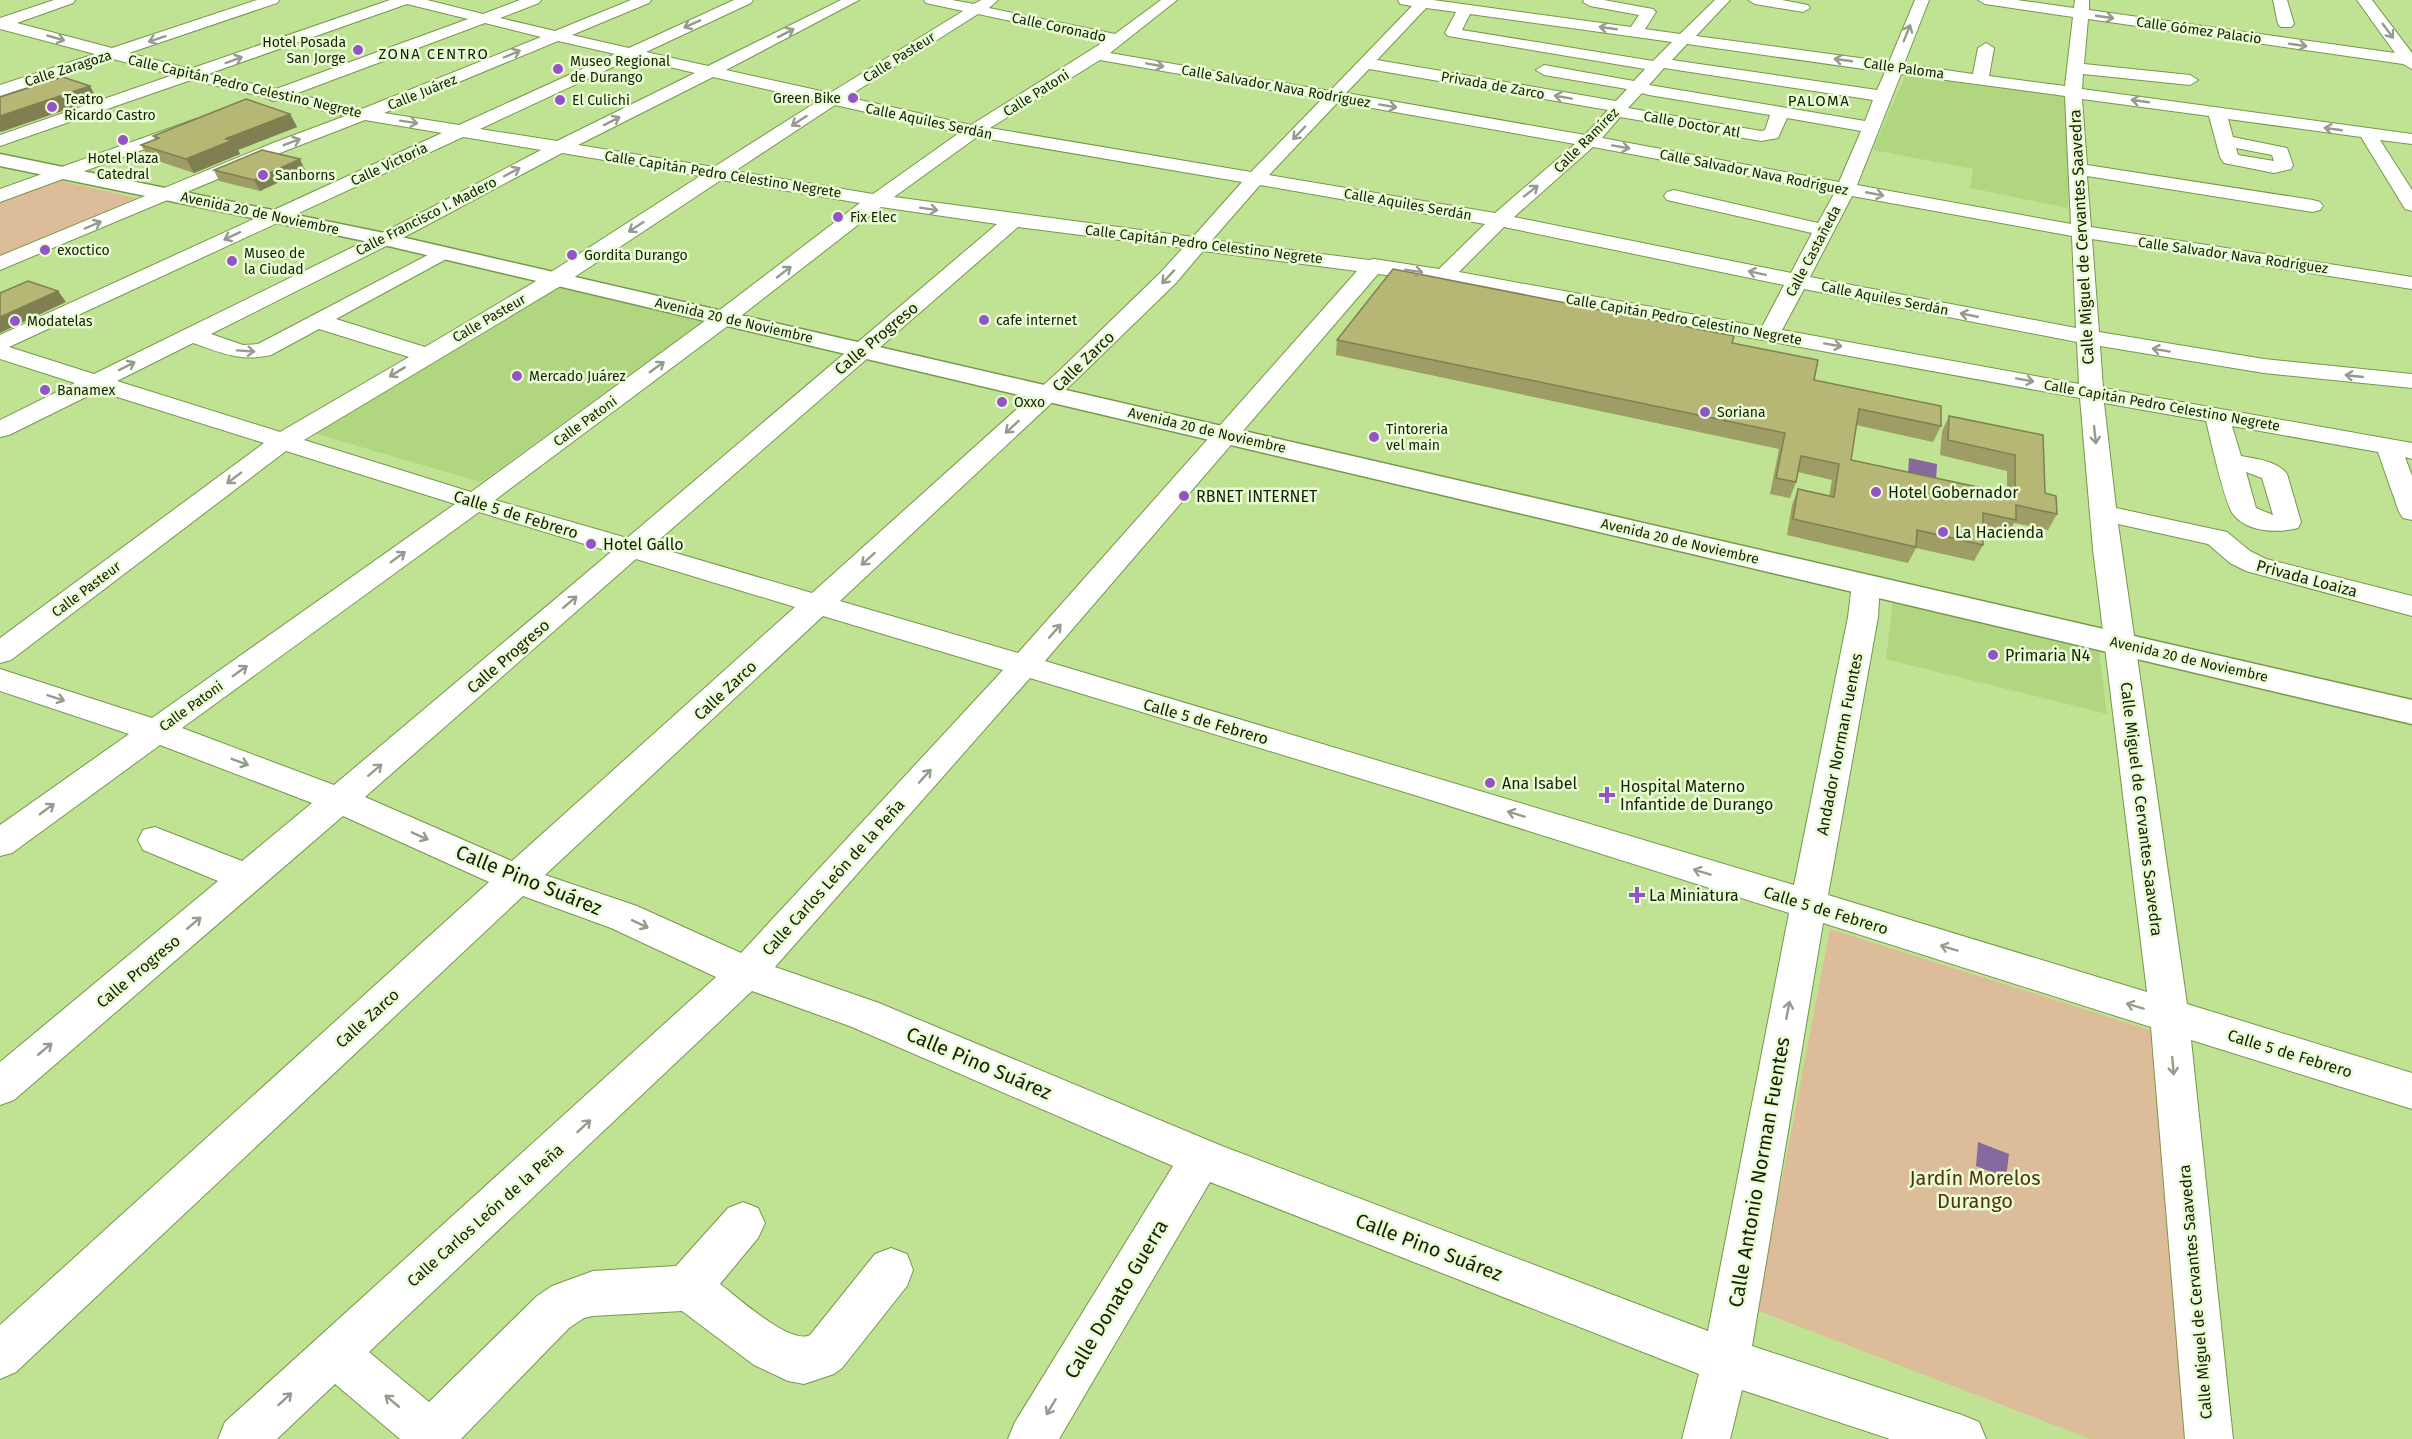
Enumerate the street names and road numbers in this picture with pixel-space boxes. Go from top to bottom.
street label: Calle Coronado [1010,9,1108,46]
street label: Calle Gómez Palacio [2135,13,2263,48]
street label: Calle Pasteur [860,28,939,86]
street label: Calle Zaragoza [23,46,114,91]
street label: Calle Capitán Pedro Celestino Negrete [126,51,363,122]
street label: Calle Paloma [1862,54,1945,83]
street label: Calle Salvador Nava Rodríguez [1180,61,1372,112]
street label: Calle Patoni [1000,66,1072,120]
street label: Privada de Zarco [1440,68,1546,103]
street label: Calle Juárez [385,71,459,114]
street label: Calle Aquiles Serdán [864,100,994,143]
street label: Calle Ramírez [1550,104,1622,176]
street label: Calle Doctor Atl [1642,108,1742,141]
street label: Calle Miguel de Cervantes Saavedra [2065,109,2098,365]
street label: Calle Victoria [348,139,430,190]
street label: Calle Salvador Nava Rodríguez [1658,146,1850,199]
street label: Calle Capitán Pedro Celestino Negrete [603,147,842,202]
street label: Calle Francisco I. Madero [353,173,500,259]
street label: Calle Aquiles Serdán [1343,185,1473,224]
street label: Avenida 20 de Noviembre [179,188,341,239]
street label: Calle Castañeda [1782,203,1845,300]
street label: Calle Capitán Pedro Celestino Negrete [1084,221,1324,268]
street label: Calle Salvador Nava Rodríguez [2137,234,2329,277]
street label: Calle Aquiles Serdán [1820,278,1950,319]
street label: Calle Pasteur [449,290,530,346]
street label: Calle Capitán Pedro Celestino Negrete [1565,290,1803,349]
street label: Avenida 20 de Noviembre [653,294,815,347]
street label: Calle Progreso [831,298,922,379]
street label: Calle Zarco [1048,327,1118,396]
street label: Calle Capitán Pedro Celestino Negrete [2043,376,2281,435]
street label: Calle Patoni [550,393,621,450]
street label: Avenida 20 de Noviembre [1126,404,1288,457]
street label: Calle 5 de Febrero [451,486,580,542]
street label: Avenida 20 de Noviembre [1599,515,1761,568]
street label: Privada Loaiza [2254,556,2360,601]
street label: Calle Pasteur [48,558,125,621]
street label: Calle Progreso [463,615,553,697]
street label: Avenida 20 de Noviembre [2108,633,2270,686]
street label: Andador Norman Fuentes [1813,651,1866,837]
street label: Calle Zarco [690,657,761,724]
street label: Calle Patoni [156,678,227,735]
street label: Calle Miguel de Cervantes Saavedra [2116,681,2167,937]
street label: Calle 5 de Febrero [1141,695,1271,748]
street label: Calle Carlos León de la Peña [758,795,909,959]
street label: Calle Pino Suárez [452,840,606,920]
street label: Calle 5 de Febrero [1761,882,1890,938]
street label: Calle Progreso [93,931,184,1012]
street label: Calle Zarco [332,985,403,1052]
street label: Calle Pino Suárez [903,1022,1055,1105]
street label: Calle 5 de Febrero [2225,1025,2354,1081]
street label: Calle Antonio Norman Fuentes [1723,1035,1795,1309]
street label: Calle Carlos León de la Peña [403,1140,567,1291]
street label: Calle Miguel de Cervantes Saavedra [2175,1164,2216,1420]
street label: Calle Pino Suárez [1352,1208,1506,1286]
street label: Calle Donato Guerra [1059,1215,1173,1383]

